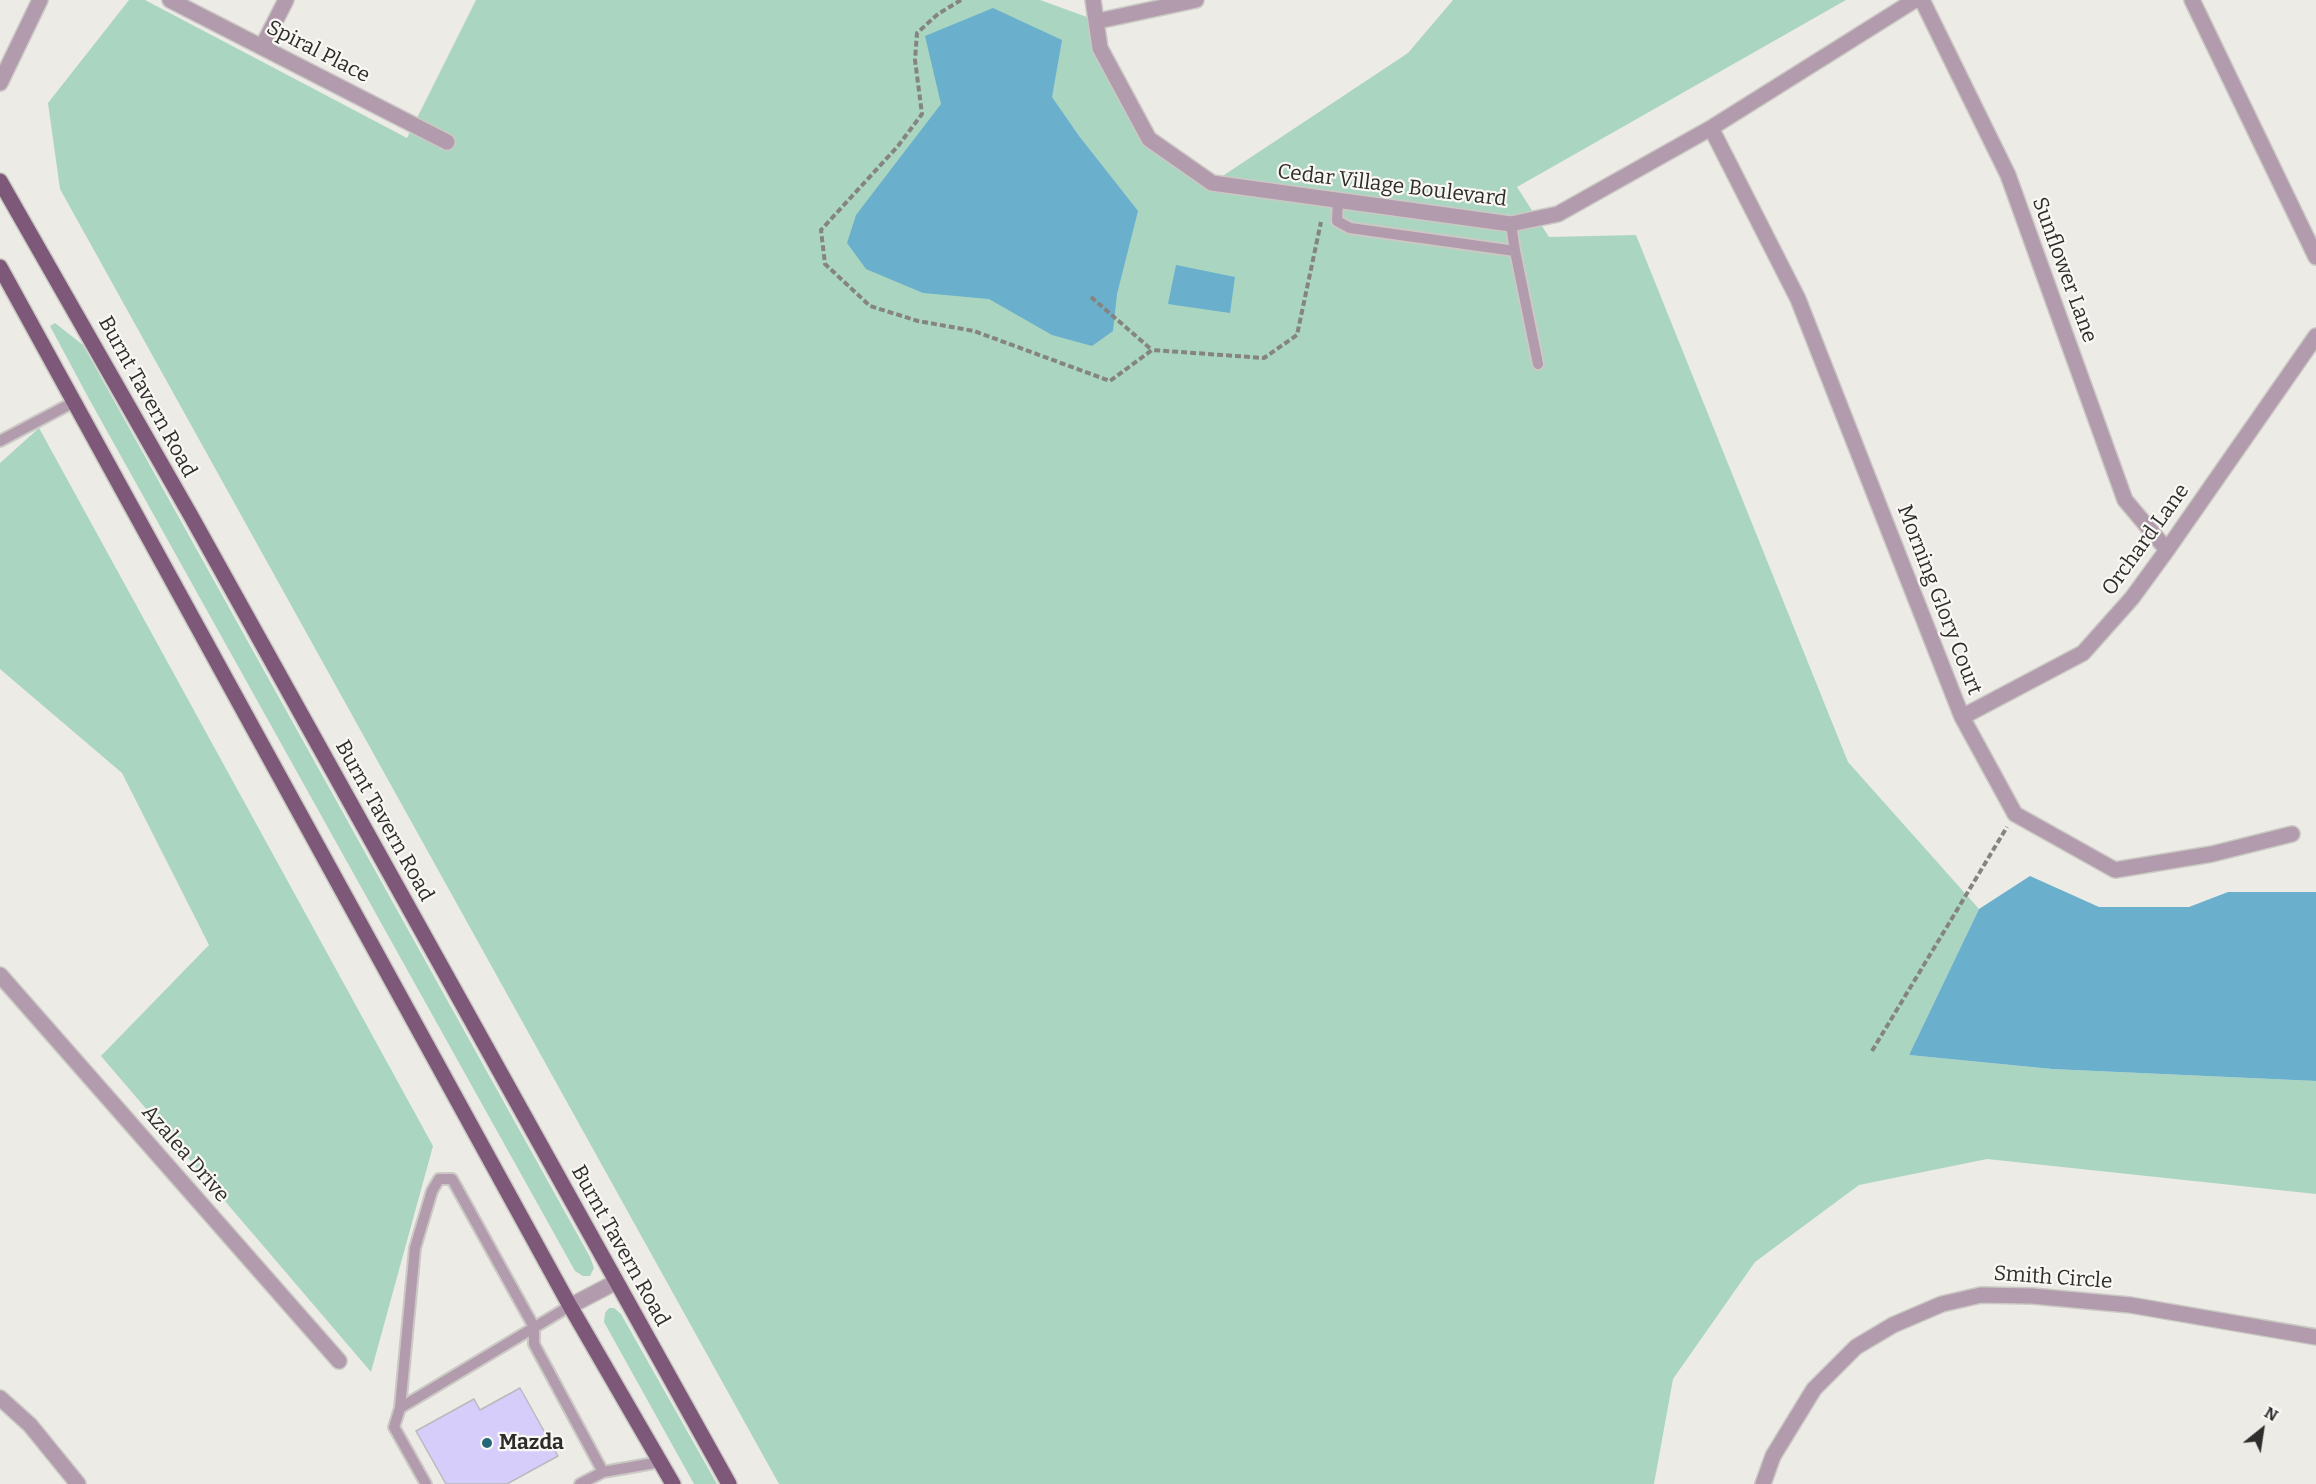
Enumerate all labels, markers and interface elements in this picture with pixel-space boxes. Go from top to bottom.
street label: Spiral Place [262,15,374,89]
street label: Cedar Village Boulevard [1276,159,1508,213]
street label: Sunflower Lane [2026,194,2102,346]
street label: Burnt Tavern Road [92,312,202,482]
street label: Orchard Lane [2097,479,2195,601]
street label: Morning Glory Court [1891,501,1987,699]
street label: Burnt Tavern Road [329,736,439,906]
street label: Azalea Drive [136,1100,234,1208]
street label: Burnt Tavern Road [565,1161,675,1331]
street label: Smith Circle [1993,1261,2113,1295]
north arrow [2232,1400,2292,1460]
text: N [2261,1403,2281,1425]
place label: Mazda [499,1430,564,1456]
marker: Mazda [480,1436,494,1450]

